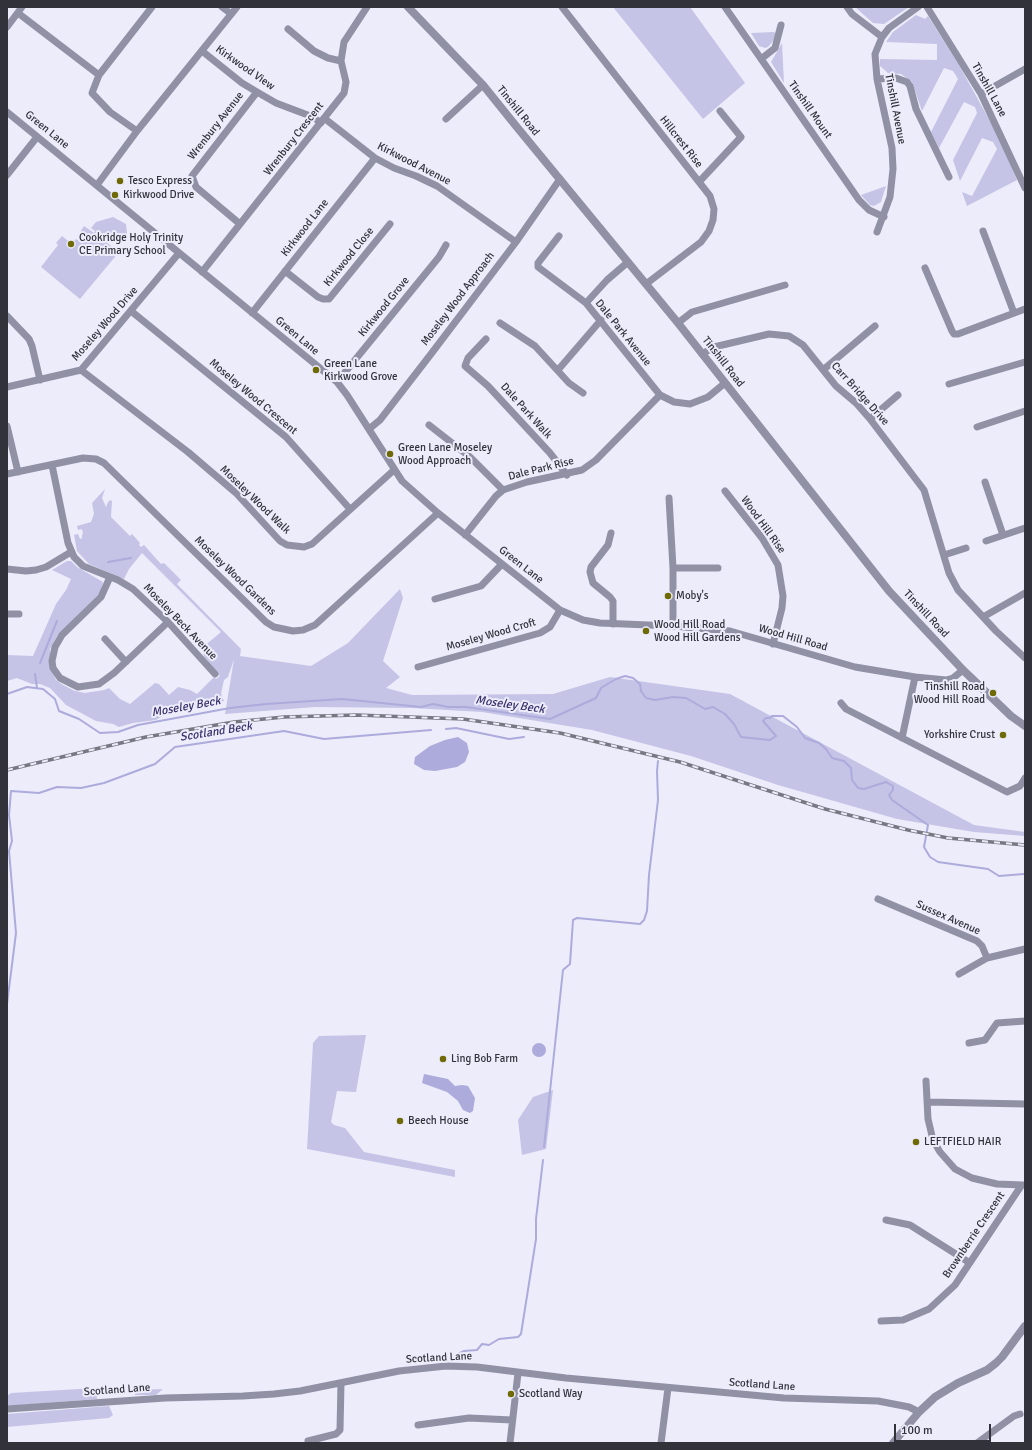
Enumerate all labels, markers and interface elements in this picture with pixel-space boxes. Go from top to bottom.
street label: Kirkwood View [213,43,277,93]
street label: Tinshill Lane [969,61,1009,119]
street label: Tinshill Avenue [882,73,908,145]
street label: Tinshill Mount [785,79,835,141]
street label: Tinshill Road [494,83,542,139]
street label: Wrenbury Avenue [185,89,247,163]
street label: Wrenbury Crescent [261,100,327,178]
street label: Green Lane [22,108,72,152]
street label: Hillcrest Rise [657,113,705,171]
street label: Kirkwood Avenue [375,140,453,188]
place label: Tesco Express [128,174,192,188]
marker: Tesco Express [115,176,125,186]
place label: Kirkwood Drive [123,188,194,202]
marker: Kirkwood Drive [110,190,120,200]
street label: Kirkwood Lane [278,197,332,259]
street label: Kirkwood Close [321,225,377,289]
place label: Cookridge Holy Trinity CE Primary School [79,231,183,257]
marker: Cookridge Holy Trinity CE Primary School [66,239,76,249]
street label: Moseley Wood Approach [418,249,498,349]
street label: Kirkwood Grove [356,274,412,340]
street label: Moseley Wood Drive [69,284,141,364]
street label: Dale Park Avenue [592,297,654,369]
street label: Green Lane [272,314,322,358]
street label: Tinshill Road [699,334,747,390]
street label: Moseley Wood Crescent [206,356,300,438]
place label: Green Lane Kirkwood Grove [324,357,397,383]
street label: Carr Bridge Drive [828,360,892,428]
marker: Green Lane Kirkwood Grove [311,365,321,375]
street label: Dale Park Walk [498,380,554,442]
place label: Green Lane Moseley Wood Approach [398,441,492,467]
marker: Green Lane Moseley Wood Approach [385,449,395,459]
street label: Dale Park Rise [507,454,575,484]
street label: Moseley Wood Walk [217,463,293,537]
street label: Wood Hill Rise [738,494,788,556]
street label: Moseley Wood Gardens [191,534,279,618]
street label: Green Lane [496,543,546,587]
street label: Moseley Beck Avenue [140,581,220,663]
street label: Tinshill Road [901,587,951,641]
place label: Moby's [676,589,709,603]
marker: Moby's [663,591,673,601]
street label: Moseley Wood Croft [445,616,537,654]
place label: Wood Hill Road Wood Hill Gardens [654,618,741,644]
street label: Wood Hill Road [757,622,829,654]
marker: Wood Hill Road Wood Hill Gardens [641,626,651,636]
place label: Tinshill Road Wood Hill Road [914,680,985,706]
marker: Tinshill Road Wood Hill Road [988,688,998,698]
water label: Moseley Beck [475,693,545,717]
water label: Moseley Beck [150,694,222,720]
water label: Scotland Beck [179,719,253,745]
place label: Yorkshire Crust [924,728,995,742]
marker: Yorkshire Crust [998,730,1008,740]
street label: Sussex Avenue [914,898,982,938]
place label: Ling Bob Farm [451,1052,518,1066]
marker: Ling Bob Farm [438,1054,448,1064]
place label: Beech House [408,1114,469,1128]
marker: Beech House [395,1116,405,1126]
place label: LEFTFIELD HAIR [924,1135,1001,1149]
marker: LEFTFIELD HAIR [911,1137,921,1147]
street label: Brownberrie Crescent [940,1189,1008,1281]
street label: Scotland Lane [405,1350,473,1366]
street label: Scotland Lane [728,1376,796,1394]
street label: Scotland Lane [83,1381,151,1399]
place label: Scotland Way [519,1387,582,1401]
marker: Scotland Way [506,1389,516,1399]
scale bar [896,1416,993,1442]
text: 100 m [901,1423,933,1438]

